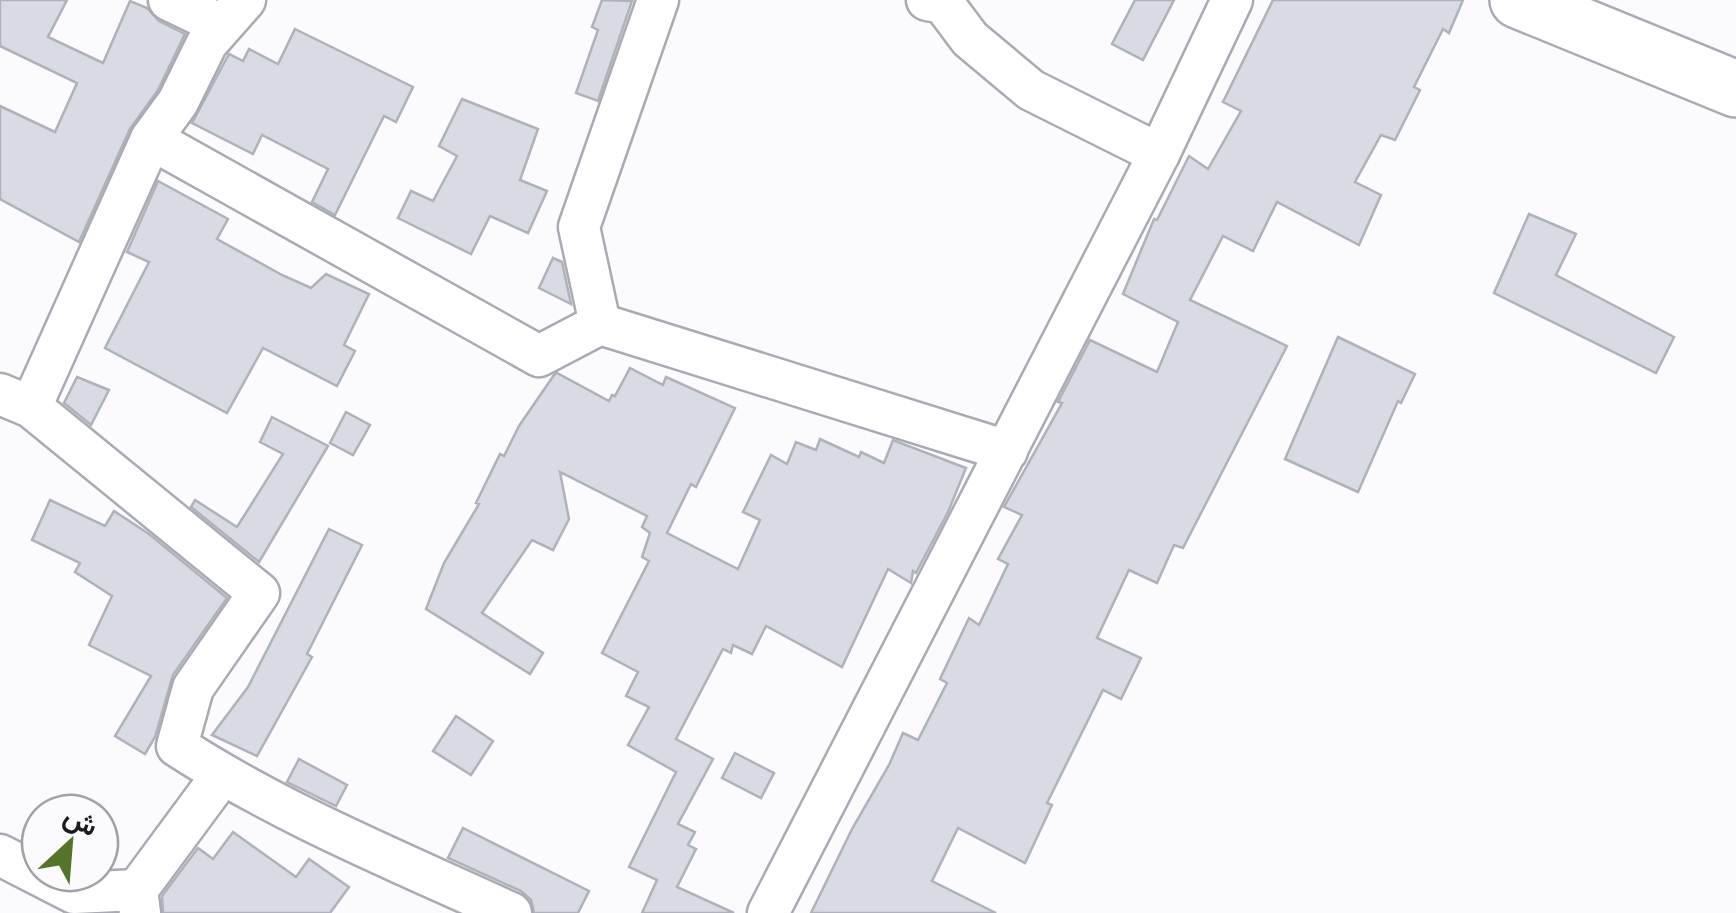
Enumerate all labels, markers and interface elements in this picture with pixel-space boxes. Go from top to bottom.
north arrow [20,793,120,893]
text: ش [58,802,101,843]

